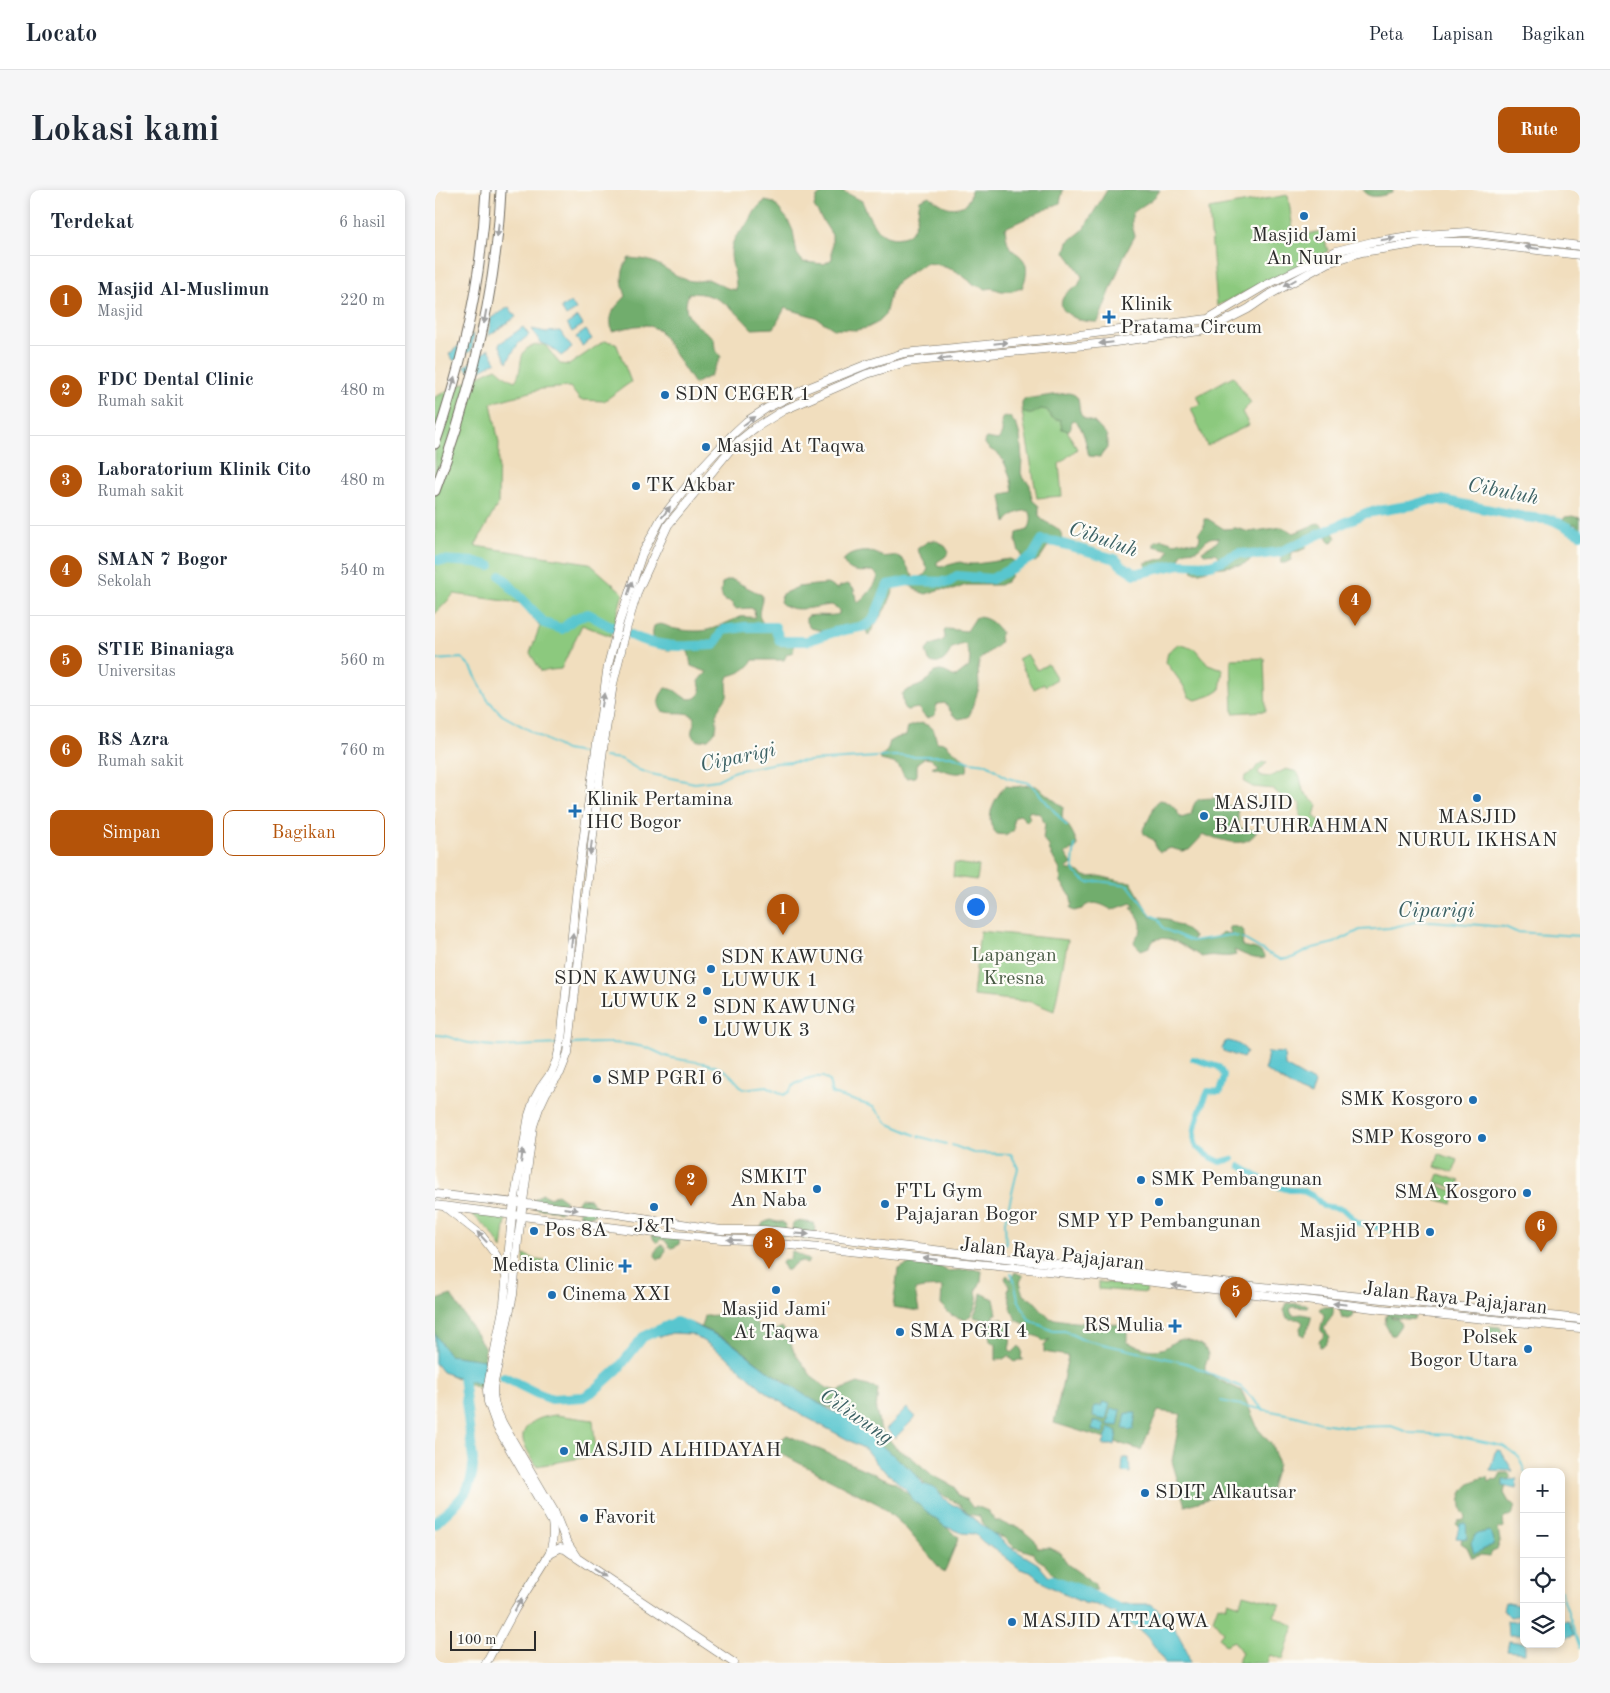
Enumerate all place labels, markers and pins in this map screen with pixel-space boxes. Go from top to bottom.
marker: Masjid Jami An Nuur [1298,210,1310,222]
place label: Masjid Jami An Nuur [1251,226,1357,269]
place label: Klinik Pratama Circum [1120,295,1262,338]
marker: Klinik Pratama Circum [1102,310,1116,324]
place label: SDN CEGER 1 [675,385,811,405]
marker: SDN CEGER 1 [659,389,671,401]
place label: Masjid At Taqwa [716,437,865,457]
marker: Masjid At Taqwa [700,441,712,453]
place label: TK Akbar [646,476,735,496]
marker: TK Akbar [630,480,642,492]
pin: 4 [1339,585,1371,626]
place label: Klinik Pertamina IHC Bogor [586,790,733,833]
marker: MASJID NURUL IKHSAN [1471,792,1483,804]
place label: MASJID BAITUHRAHMAN [1214,794,1389,837]
marker: Klinik Pertamina IHC Bogor [568,804,582,818]
place label: MASJID NURUL IKHSAN [1397,808,1557,851]
marker: MASJID BAITUHRAHMAN [1198,810,1210,822]
pin: 1 [767,894,799,935]
place label: SDN KAWUNG LUWUK 1 [721,948,864,991]
marker: SDN KAWUNG LUWUK 1 [705,963,717,975]
place label: SDN KAWUNG LUWUK 2 [554,969,697,1012]
marker: SDN KAWUNG LUWUK 2 [701,985,713,997]
place label: SDN KAWUNG LUWUK 3 [713,998,856,1041]
marker: SDN KAWUNG LUWUK 3 [697,1014,709,1026]
place label: SMP PGRI 6 [607,1069,723,1089]
marker: SMP PGRI 6 [591,1073,603,1085]
place label: SMK Kosgoro [1341,1090,1463,1110]
marker: SMK Kosgoro [1467,1094,1479,1106]
place label: SMP Kosgoro [1351,1128,1472,1148]
marker: SMP Kosgoro [1476,1132,1488,1144]
pin: 2 [675,1165,707,1206]
place label: SMKIT An Naba [730,1168,807,1211]
place label: SMK Pembangunan [1151,1170,1323,1190]
marker: SMK Pembangunan [1135,1174,1147,1186]
place label: FTL Gym Pajajaran Bogor [895,1182,1037,1225]
marker: SMKIT An Naba [811,1183,823,1195]
place label: SMA Kosgoro [1394,1183,1517,1203]
marker: SMA Kosgoro [1521,1187,1533,1199]
marker: SMP YP Pembangunan [1153,1196,1165,1208]
marker: FTL Gym Pajajaran Bogor [879,1198,891,1210]
marker: J&T [648,1201,660,1213]
pin: 6 [1525,1211,1557,1252]
place label: SMP YP Pembangunan [1057,1212,1261,1232]
place label: J&T [634,1217,674,1237]
place label: Pos 8A [544,1221,608,1241]
place label: Masjid YPHB [1299,1222,1420,1242]
marker: Pos 8A [528,1225,540,1237]
marker: Masjid YPHB [1424,1226,1436,1238]
pin: 3 [753,1228,785,1269]
place label: Medista Clinic [492,1256,614,1276]
marker: Medista Clinic [618,1259,632,1273]
pin: 5 [1220,1277,1252,1318]
marker: Masjid Jami' At Taqwa [770,1284,782,1296]
place label: Cinema XXI [562,1285,670,1305]
marker: Cinema XXI [546,1289,558,1301]
place label: Masjid Jami' At Taqwa [721,1300,831,1343]
place label: RS Mulia [1084,1316,1164,1336]
marker: RS Mulia [1168,1319,1182,1333]
place label: SMA PGRI 4 [910,1322,1027,1342]
marker: SMA PGRI 4 [894,1326,906,1338]
place label: Polsek Bogor Utara [1409,1328,1518,1371]
marker: Polsek Bogor Utara [1522,1343,1534,1355]
place label: MASJID ALHIDAYAH [574,1441,781,1461]
marker: MASJID ALHIDAYAH [558,1445,570,1457]
place label: SDIT Alkautsar [1155,1483,1296,1503]
marker: SDIT Alkautsar [1139,1487,1151,1499]
place label: Favorit [594,1508,656,1528]
marker: Favorit [578,1512,590,1524]
place label: MASJID ATTAQWA [1022,1612,1209,1632]
marker: MASJID ATTAQWA [1006,1616,1018,1628]

